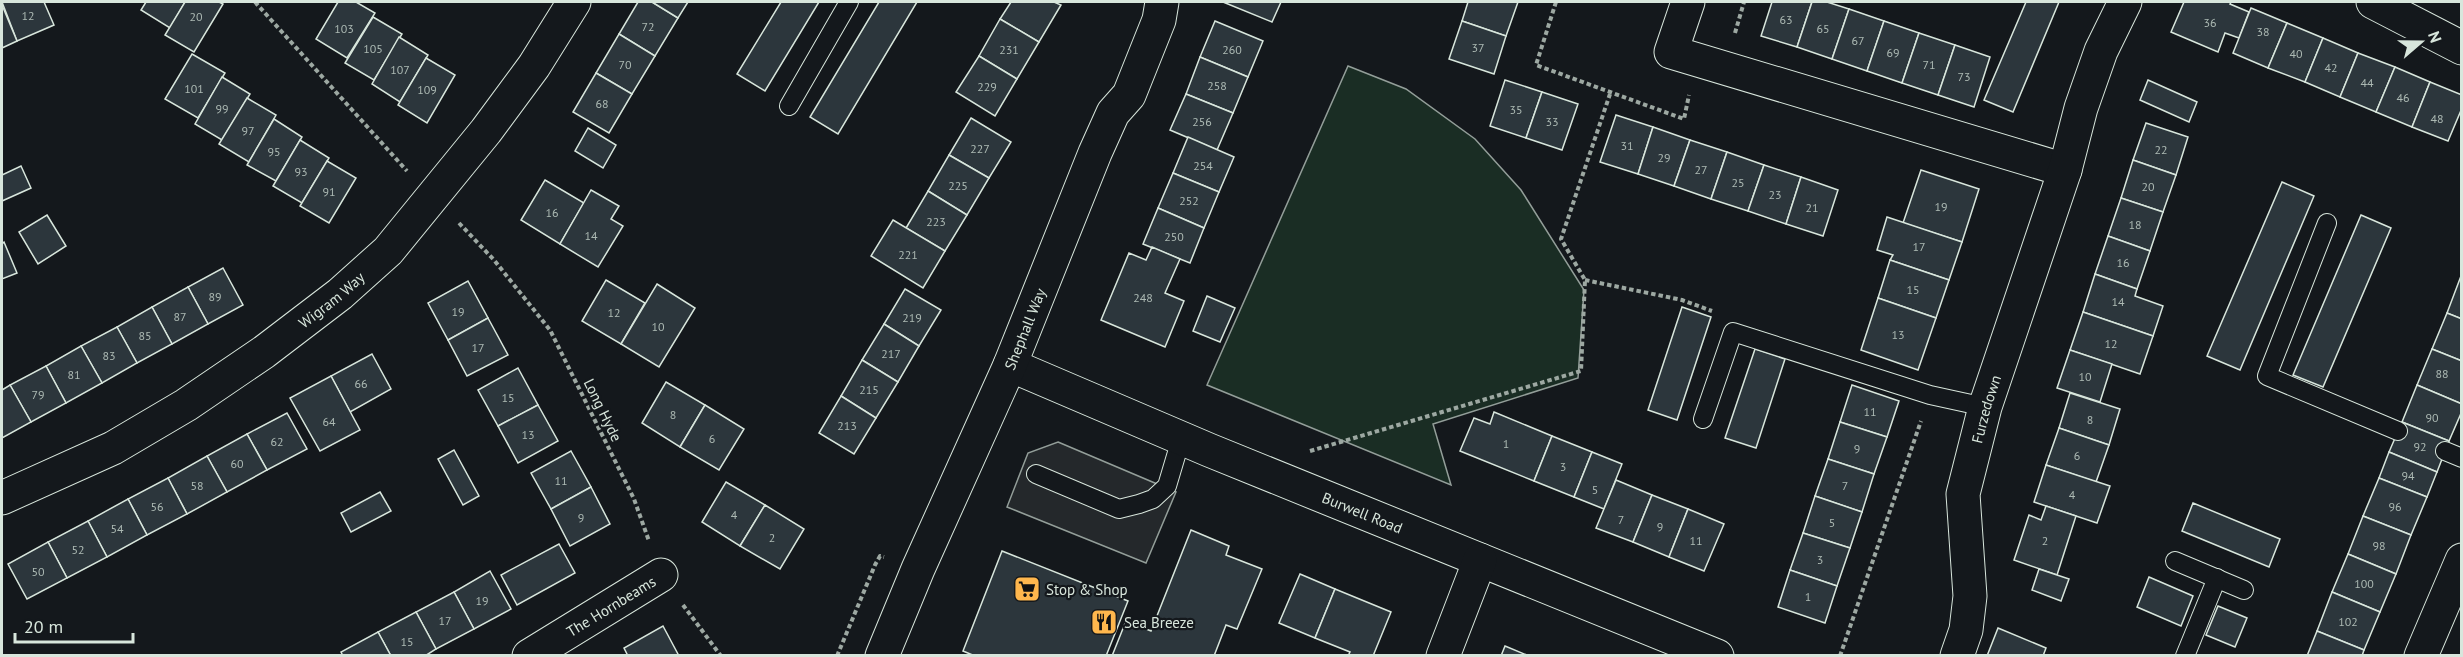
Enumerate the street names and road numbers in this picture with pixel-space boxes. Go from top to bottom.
street label: Wigram Way [294,267,368,332]
street label: Shephall Way [1000,285,1049,373]
street label: Furzedown [1967,372,2005,445]
street label: Long Hyde [580,375,626,445]
street label: Burwell Road [1319,487,1405,537]
street label: The Hornbeams [563,571,659,640]

